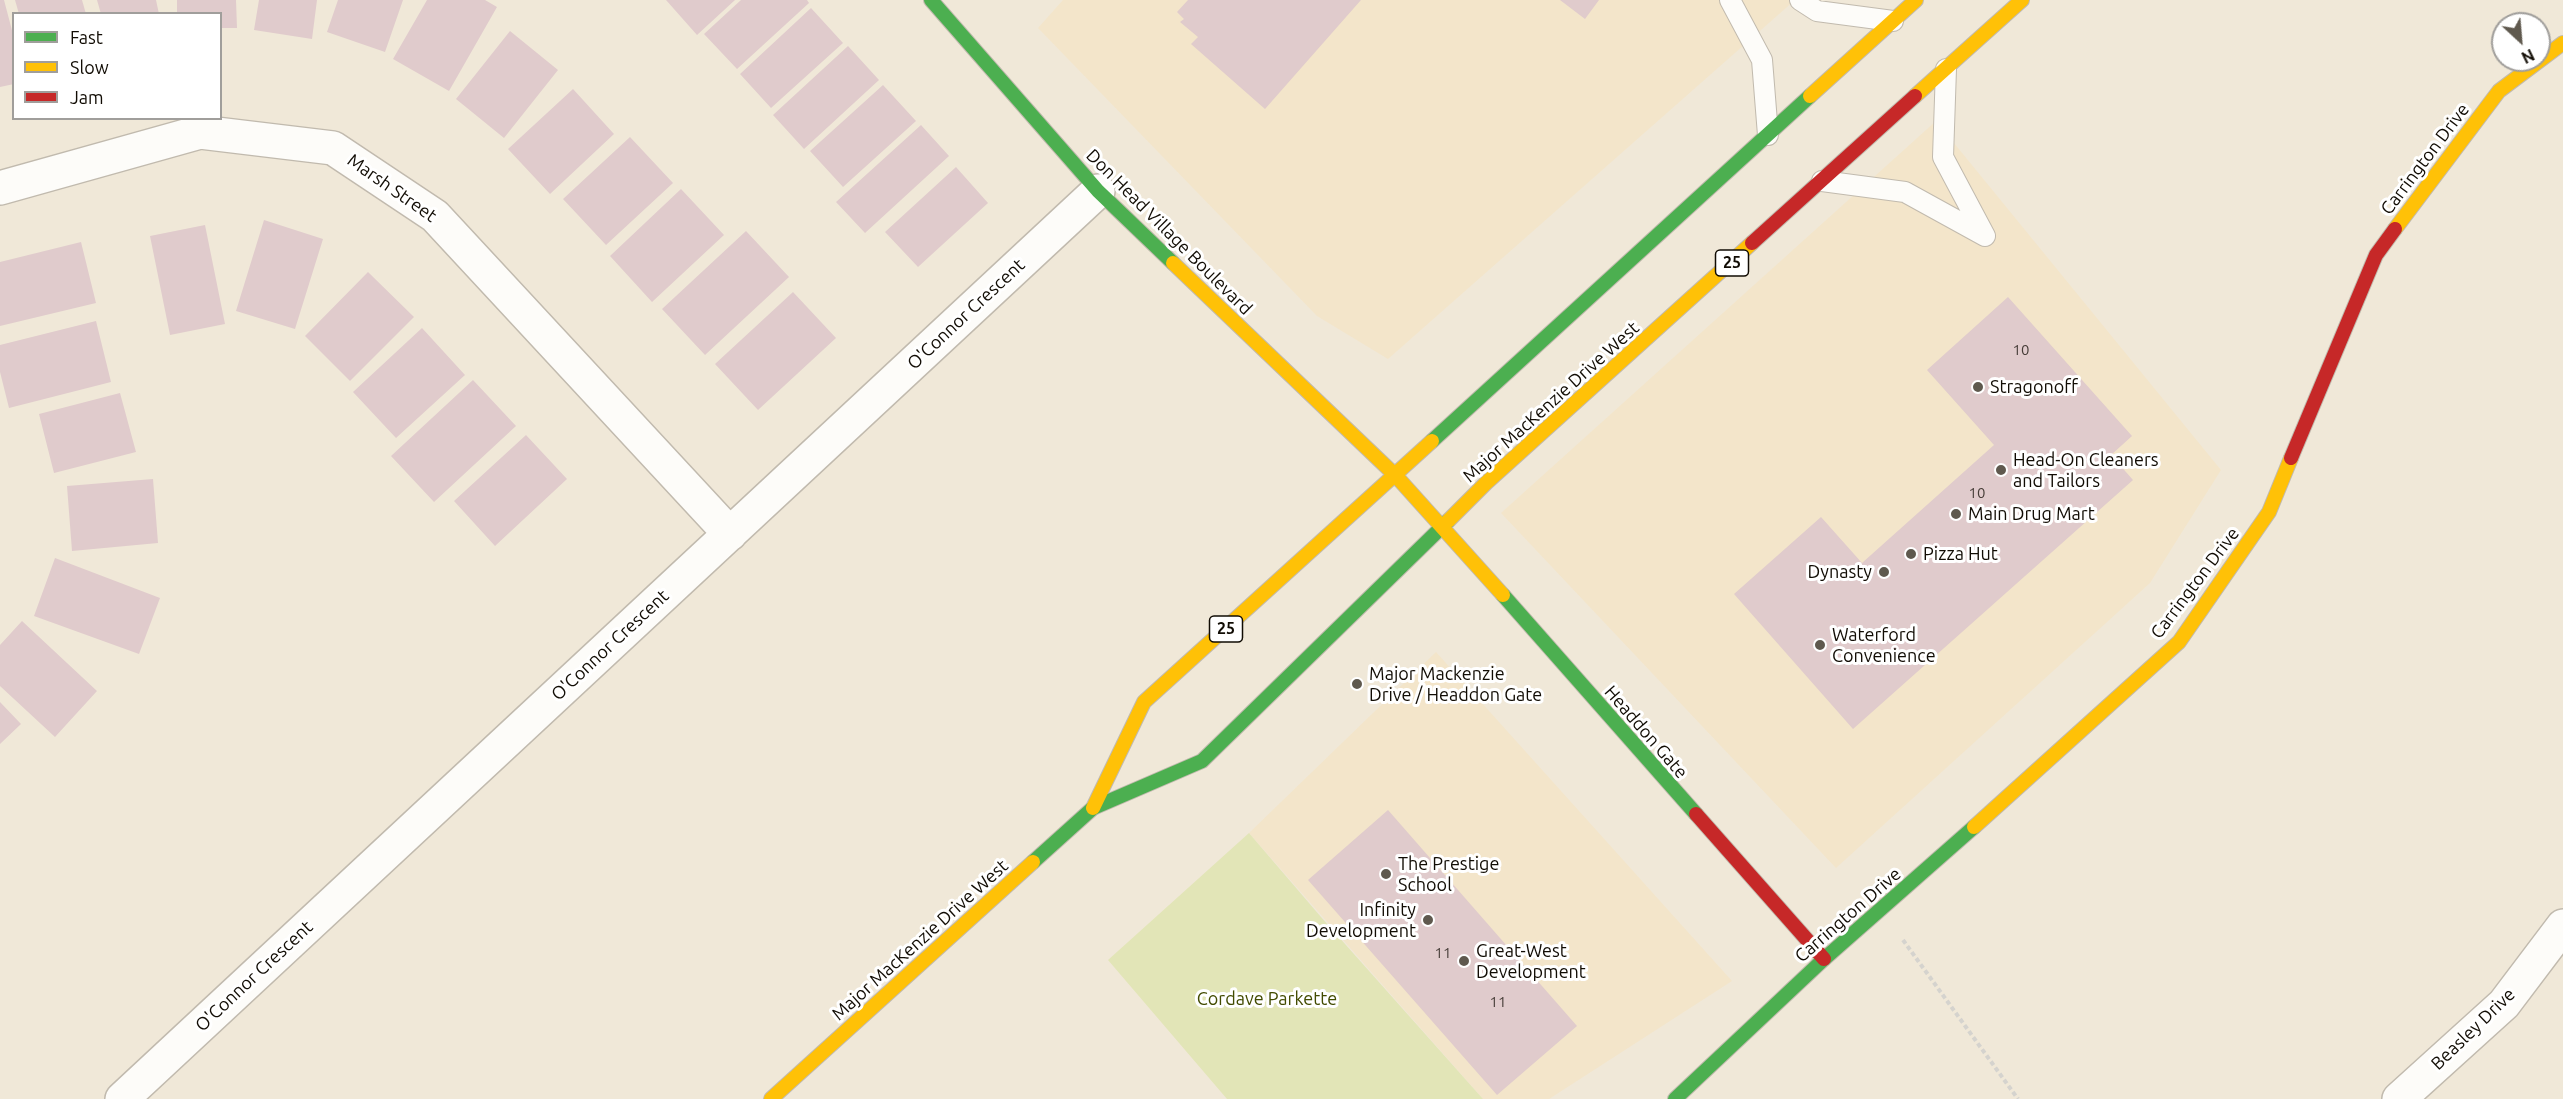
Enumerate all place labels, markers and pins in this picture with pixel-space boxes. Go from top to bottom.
place label: Stragonoff [1990,376,2078,398]
marker: Stragonoff [1971,380,1985,394]
place label: Head-On Cleaners and Tailors [2013,449,2159,492]
marker: Head-On Cleaners and Tailors [1994,463,2008,477]
place label: Main Drug Mart [1968,503,2095,525]
marker: Main Drug Mart [1949,507,1963,521]
place label: Pizza Hut [1923,543,1998,565]
marker: Pizza Hut [1904,547,1918,561]
place label: Dynasty [1808,561,1872,583]
marker: Dynasty [1877,565,1891,579]
place label: Waterford Convenience [1832,624,1936,666]
marker: Waterford Convenience [1813,638,1827,652]
place label: Major Mackenzie Drive / Headdon Gate [1369,663,1542,706]
marker: Major Mackenzie Drive / Headdon Gate [1350,677,1364,691]
place label: The Prestige School [1398,853,1499,896]
marker: The Prestige School [1379,867,1393,881]
place label: Infinity Development [1306,899,1416,942]
marker: Infinity Development [1421,913,1435,927]
place label: Great-West Development [1476,940,1586,982]
marker: Great-West Development [1457,954,1471,968]

